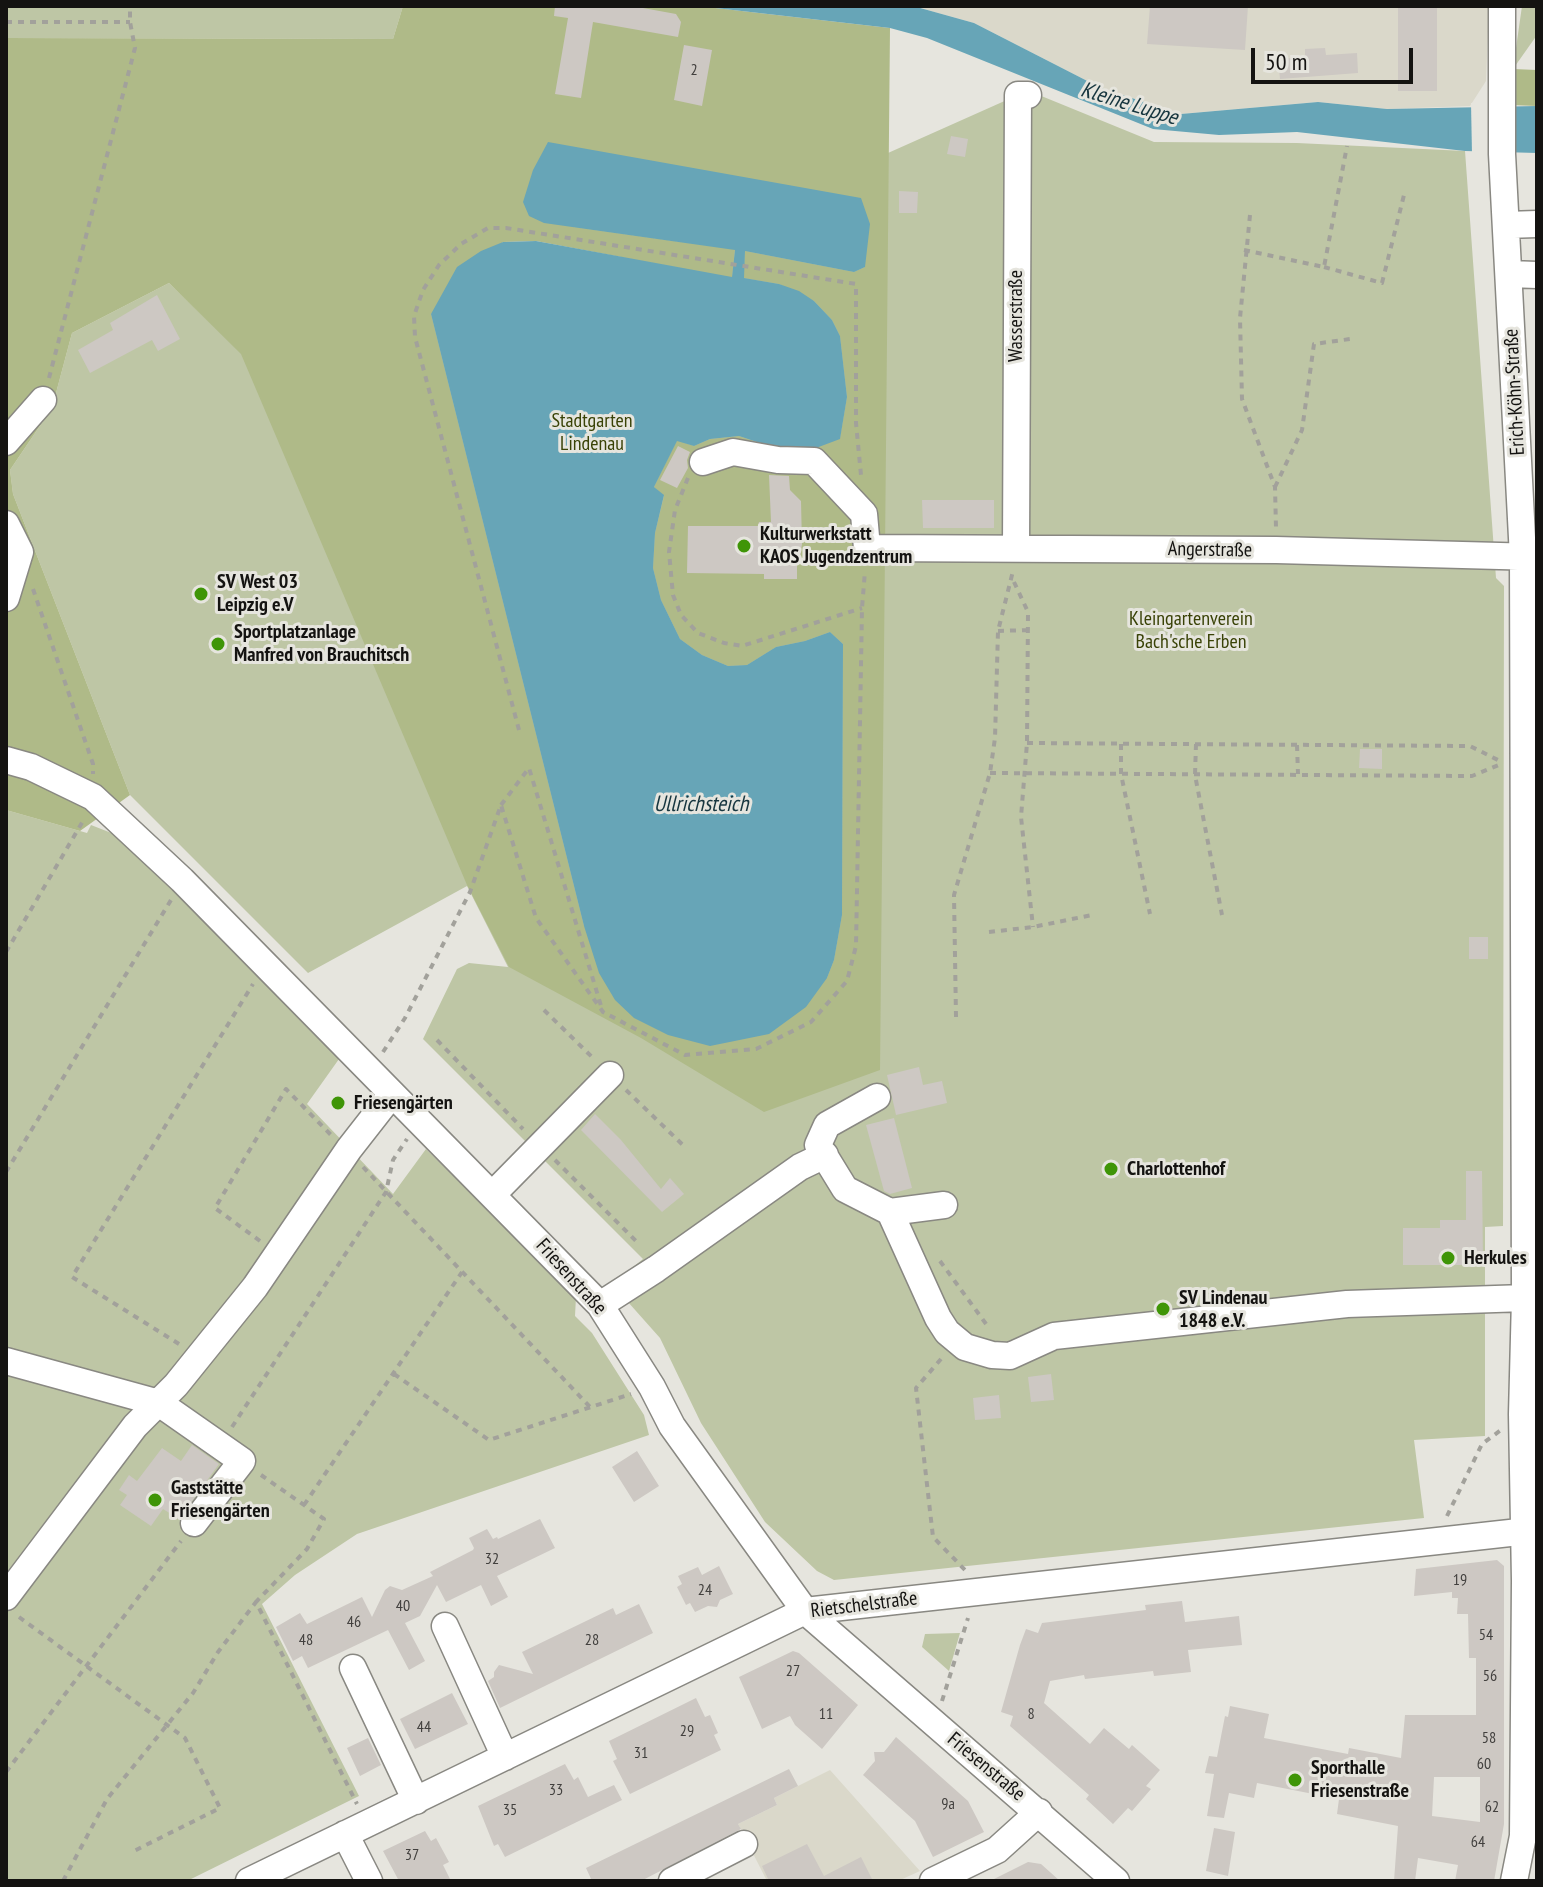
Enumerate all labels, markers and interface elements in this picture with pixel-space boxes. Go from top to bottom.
scale bar [1255,32,1417,82]
text: 50 m [1265,46,1307,77]
house number: 2 [690,60,698,80]
water label: Kleine Luppe [1077,77,1181,131]
street label: Wasserstraße [1004,270,1028,362]
street label: Erich-Köhn-Straße [1500,328,1530,456]
park label: Stadtgarten Lindenau [551,409,633,456]
place label: Kulturwerkstatt KAOS Jugendzentrum [760,522,912,569]
marker: Kulturwerkstatt KAOS Jugendzentrum [735,537,753,555]
street label: Angerstraße [1168,537,1252,563]
place label: SV West 03 Leipzig e.V [217,570,298,617]
marker: SV West 03 Leipzig e.V [192,585,210,603]
park label: Kleingartenverein Bach'sche Erben [1129,607,1253,654]
place label: Sportplatzanlage Manfred von Brauchitsch [234,620,409,667]
marker: Sportplatzanlage Manfred von Brauchitsch [209,635,227,653]
water label: Ullrichsteich [654,792,748,818]
place label: Friesengärten [354,1091,453,1115]
marker: Friesengärten [329,1094,347,1112]
place label: Charlottenhof [1127,1157,1225,1181]
marker: Charlottenhof [1102,1160,1120,1178]
street label: Friesenstraße [531,1234,611,1320]
place label: Herkules [1464,1246,1527,1270]
marker: Herkules [1439,1249,1457,1267]
place label: SV Lindenau 1848 e.V. [1179,1286,1268,1333]
marker: SV Lindenau 1848 e.V. [1154,1300,1172,1318]
place label: Gaststätte Friesengärten [171,1476,270,1523]
marker: Gaststätte Friesengärten [146,1491,164,1509]
house number: 32 [485,1549,499,1569]
house number: 19 [1453,1570,1467,1590]
house number: 24 [698,1580,712,1600]
street label: Rietschelstraße [809,1587,919,1623]
house number: 40 [396,1596,410,1616]
house number: 46 [347,1612,361,1632]
house number: 54 [1479,1625,1493,1645]
house number: 48 [299,1630,313,1650]
house number: 28 [585,1630,599,1650]
house number: 27 [786,1661,800,1681]
house number: 56 [1483,1666,1497,1686]
house number: 11 [819,1704,833,1724]
house number: 8 [1027,1704,1035,1724]
house number: 44 [417,1717,431,1737]
house number: 29 [680,1721,694,1741]
street label: Friesenstraße [942,1728,1030,1806]
house number: 58 [1482,1728,1496,1748]
house number: 31 [634,1743,648,1763]
house number: 60 [1477,1754,1491,1774]
place label: Sporthalle Friesenstraße [1311,1756,1409,1803]
marker: Sporthalle Friesenstraße [1286,1771,1304,1789]
house number: 33 [549,1780,563,1800]
house number: 9a [941,1794,955,1814]
house number: 62 [1485,1797,1499,1817]
house number: 35 [503,1800,517,1820]
house number: 64 [1471,1832,1485,1852]
house number: 37 [405,1845,419,1865]

